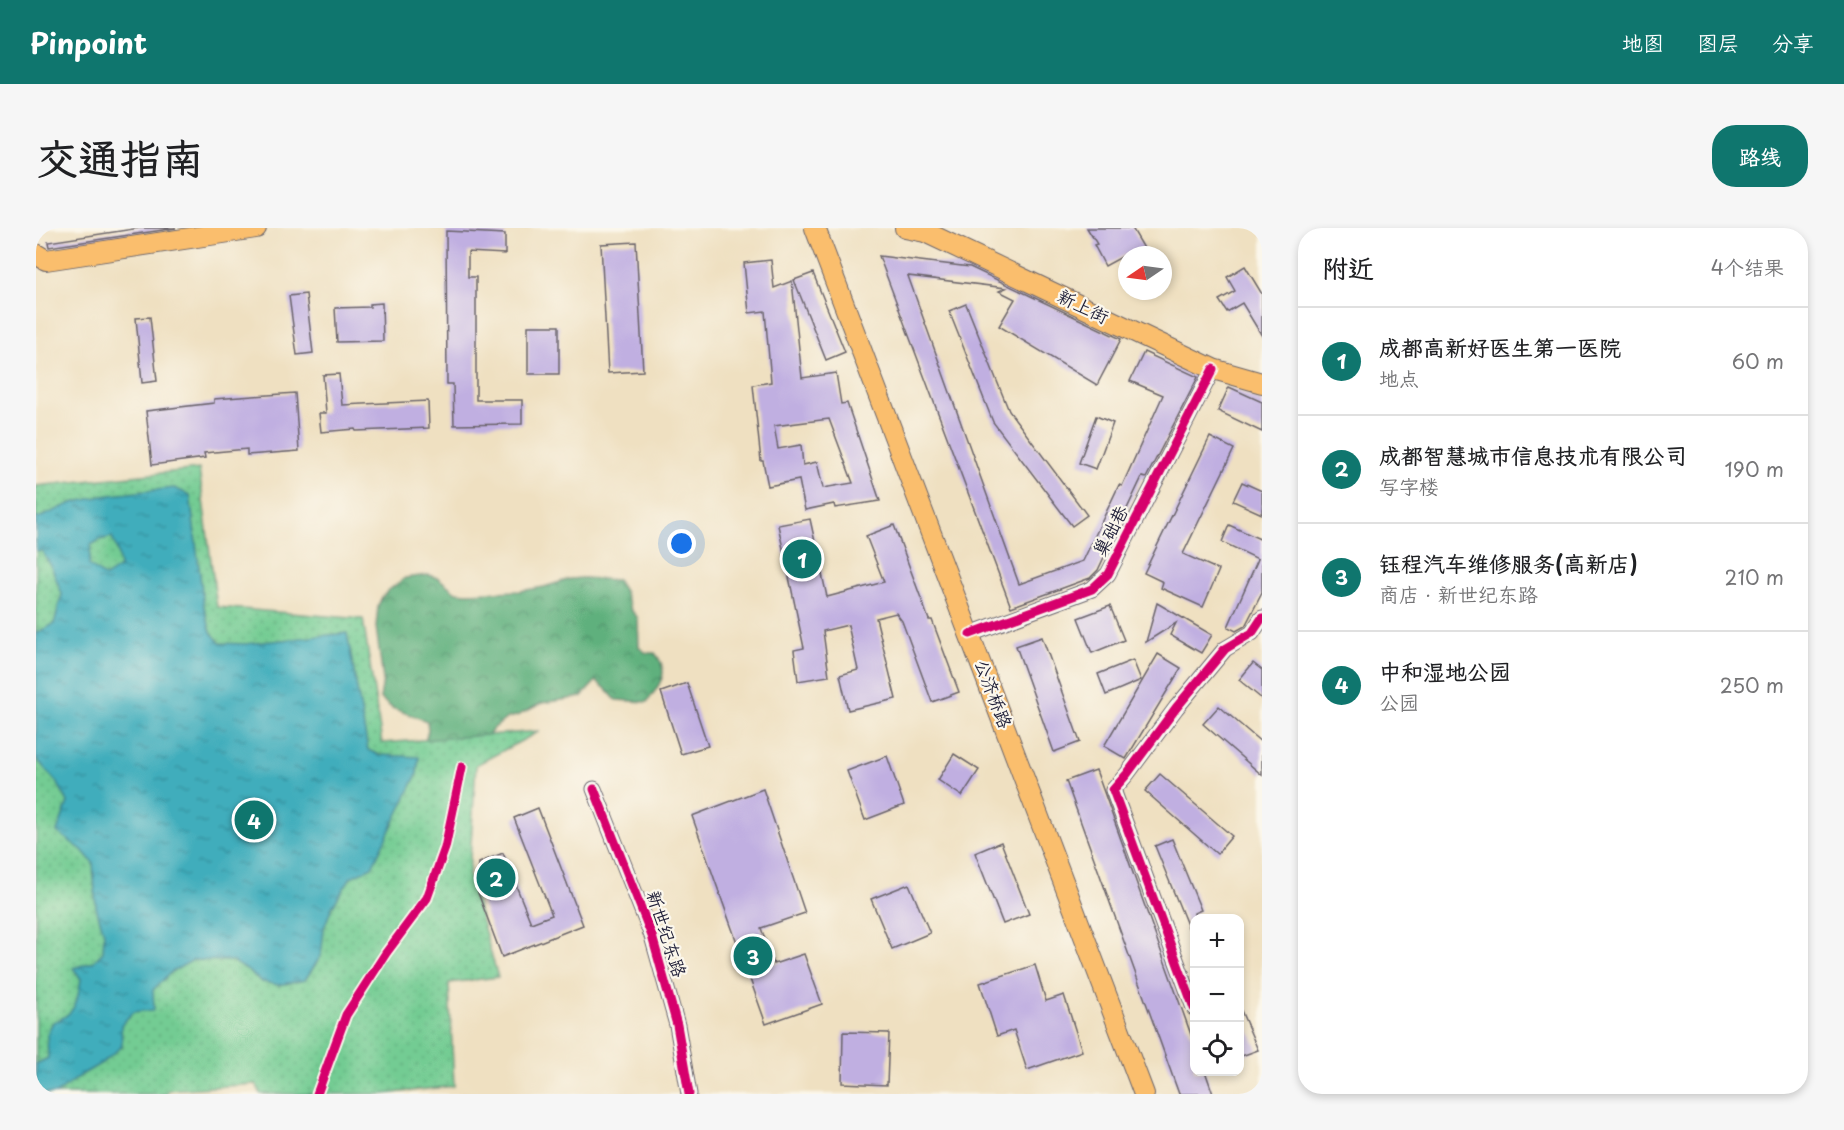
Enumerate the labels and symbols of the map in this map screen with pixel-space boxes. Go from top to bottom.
north arrow [1118,246,1172,300]
street label: 新上街 [1053,282,1114,330]
street label: 巢础巷 [1085,500,1134,561]
your location [667,529,696,558]
pin: 1 [782,536,822,582]
street label: 公济桥路 [969,655,1020,732]
pin: 4 [234,798,274,842]
pin: 2 [476,856,516,900]
street label: 新世纪东路 [641,887,694,981]
pin: 3 [734,934,772,978]

